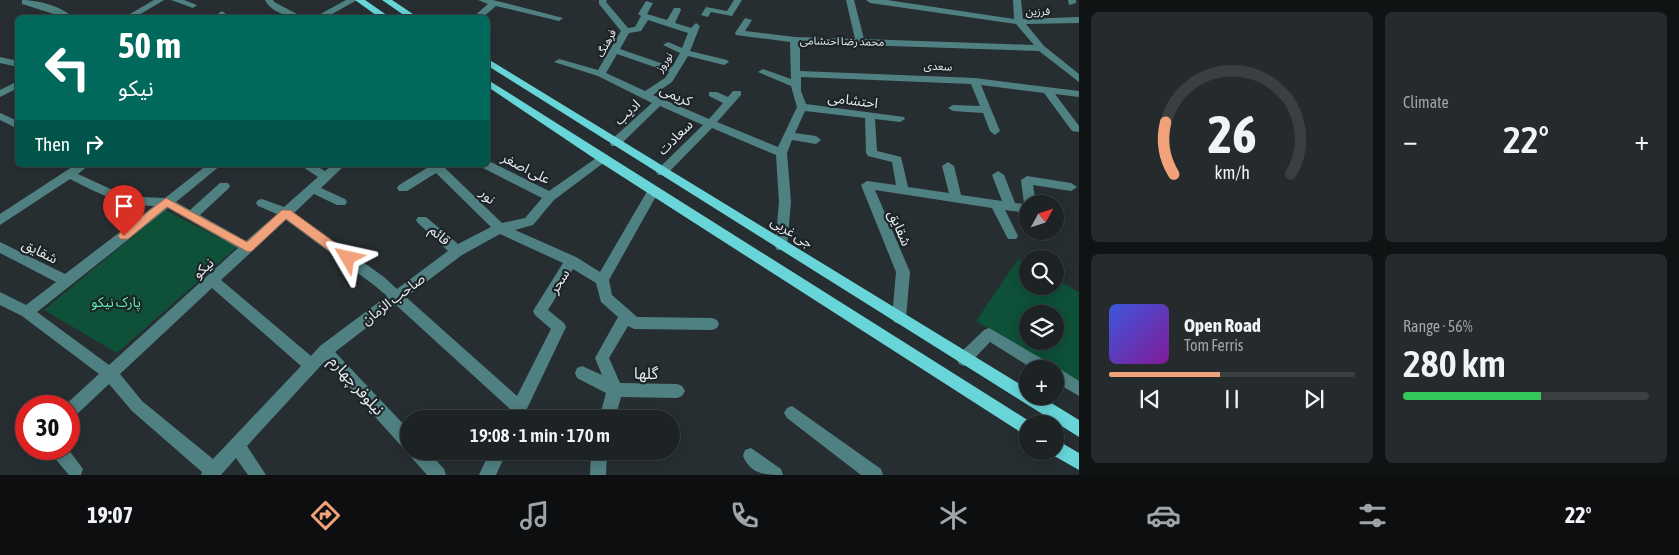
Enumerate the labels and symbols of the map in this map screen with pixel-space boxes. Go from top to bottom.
street label: فرزین [1026,5,1050,18]
street label: فرهنگ [594,27,619,59]
street label: محمد رضا احتشامی [800,34,885,49]
street label: نوروز [653,50,676,76]
street label: سعدی [923,59,953,74]
street label: کریمی [657,81,695,110]
street label: احتشامی [827,89,879,112]
street label: ادیب [611,96,643,128]
street label: سعادت [654,116,696,158]
street label: علی اصغر [498,149,553,188]
street label: نور [475,184,499,208]
pin [103,185,145,236]
north arrow [1019,195,1064,240]
street label: شقایق [883,208,915,249]
street label: جی غربی [767,213,816,252]
street label: قائم [424,222,454,251]
position arrow [321,231,373,283]
street label: شقایق [19,235,60,268]
street label: نیکو [189,254,218,282]
street label: سحر [545,266,573,297]
street label: صاحب الزمان [358,270,429,329]
park label: پارک نیکو [91,294,141,312]
street label: نیلوفر چهارم [323,352,388,421]
street label: گلها [634,364,659,383]
speed limit sign: 30 [15,395,80,460]

